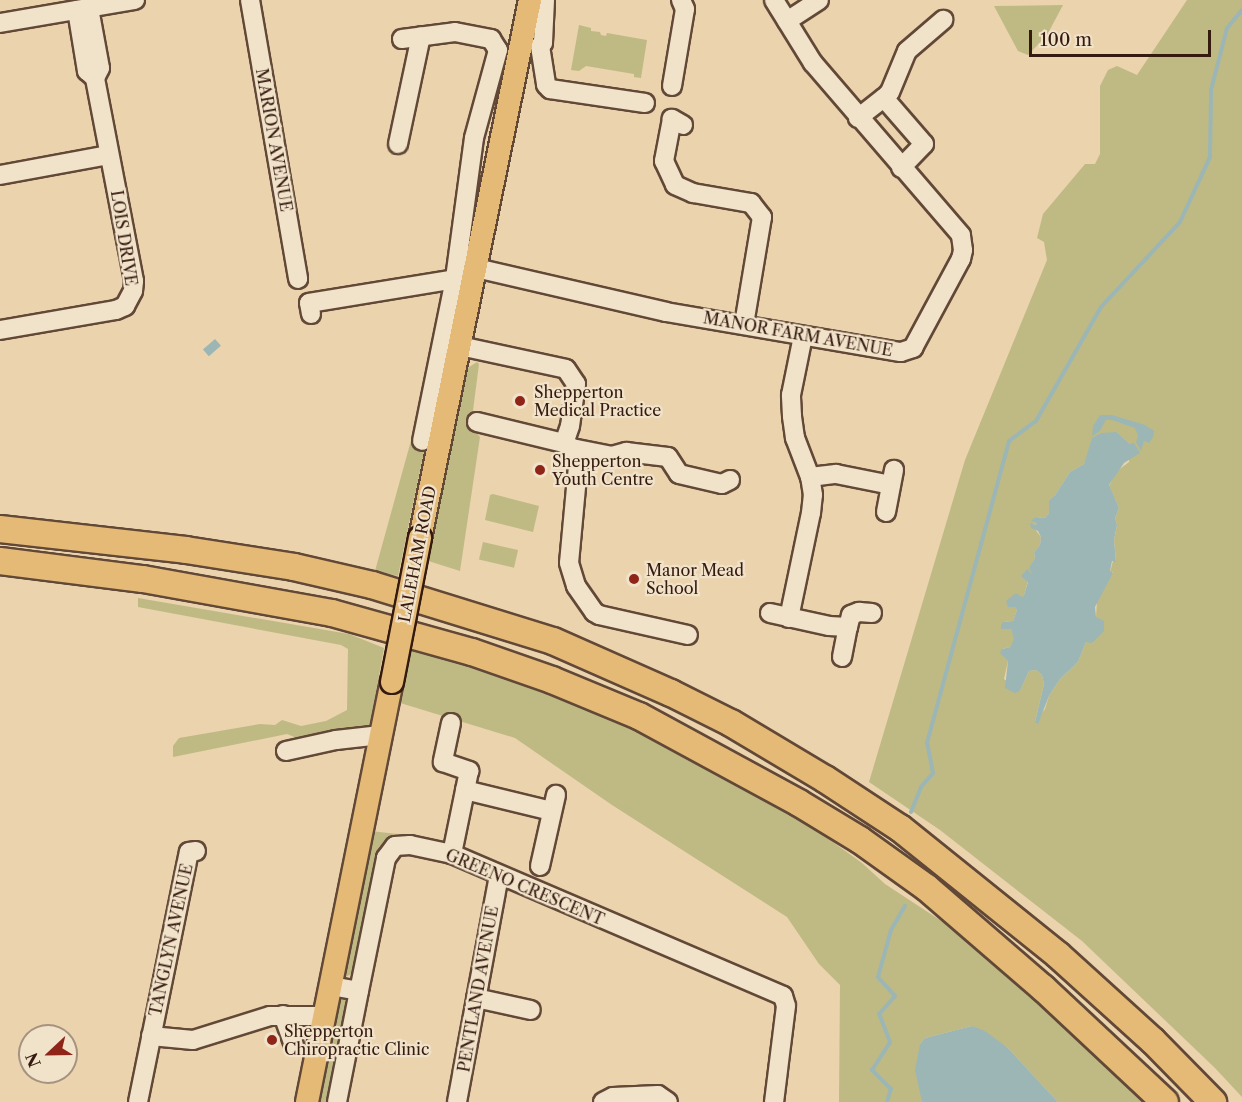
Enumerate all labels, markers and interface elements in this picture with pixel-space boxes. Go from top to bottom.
scale bar [1032,18,1214,56]
text: 100 m [1040,29,1092,51]
street label: MARION AVENUE [252,66,296,214]
street label: LOIS DRIVE [107,189,141,287]
street label: MANOR FARM AVENUE [701,308,895,360]
place label: Shepperton Medical Practice [534,382,661,420]
marker: Shepperton Medical Practice [511,392,529,410]
place label: Shepperton Youth Centre [552,451,654,489]
marker: Shepperton Youth Centre [533,463,547,477]
street label: LALEHAM ROAD [394,484,440,624]
place label: Manor Mead School [646,560,744,598]
marker: Manor Mead School [627,572,641,586]
street label: GREENO CRESCENT [443,845,607,929]
street label: TANGLYN AVENUE [145,862,197,1018]
street label: PENTLAND AVENUE [454,904,502,1074]
place label: Shepperton Chiropractic Clinic [284,1021,429,1059]
north arrow [18,1024,78,1084]
marker: Shepperton Chiropractic Clinic [265,1033,279,1047]
text: N [21,1050,45,1070]

